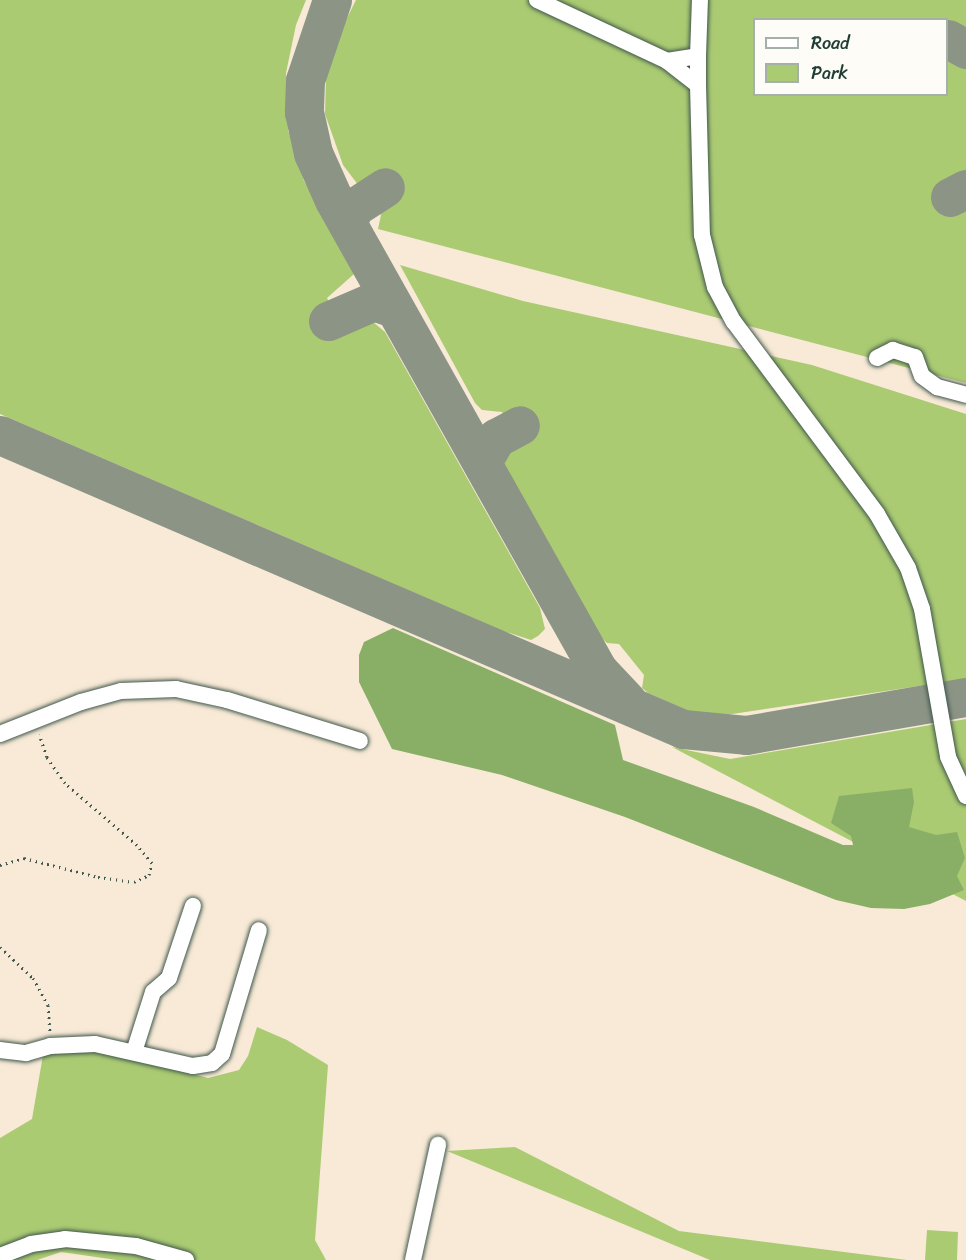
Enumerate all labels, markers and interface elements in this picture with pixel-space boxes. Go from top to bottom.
legend [753,18,948,96]
text: Road [811,27,850,59]
text: Park [811,57,848,89]

